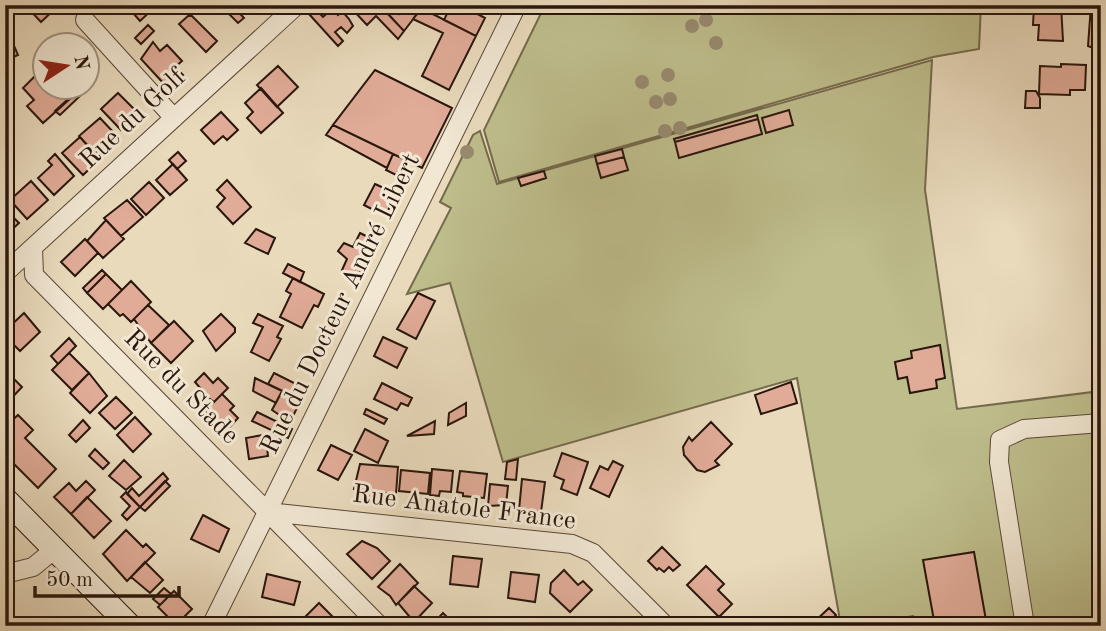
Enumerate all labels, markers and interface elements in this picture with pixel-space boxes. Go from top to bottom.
north arrow [32,32,102,102]
text: N [69,54,91,73]
street label: Rue du Golf [75,63,192,174]
street label: Rue du Docteur André Libert [257,150,425,458]
street label: Rue du Stade [119,325,243,449]
street label: Rue Anatole France [351,481,577,535]
scale bar [35,554,178,598]
text: 50 m [46,570,93,591]

